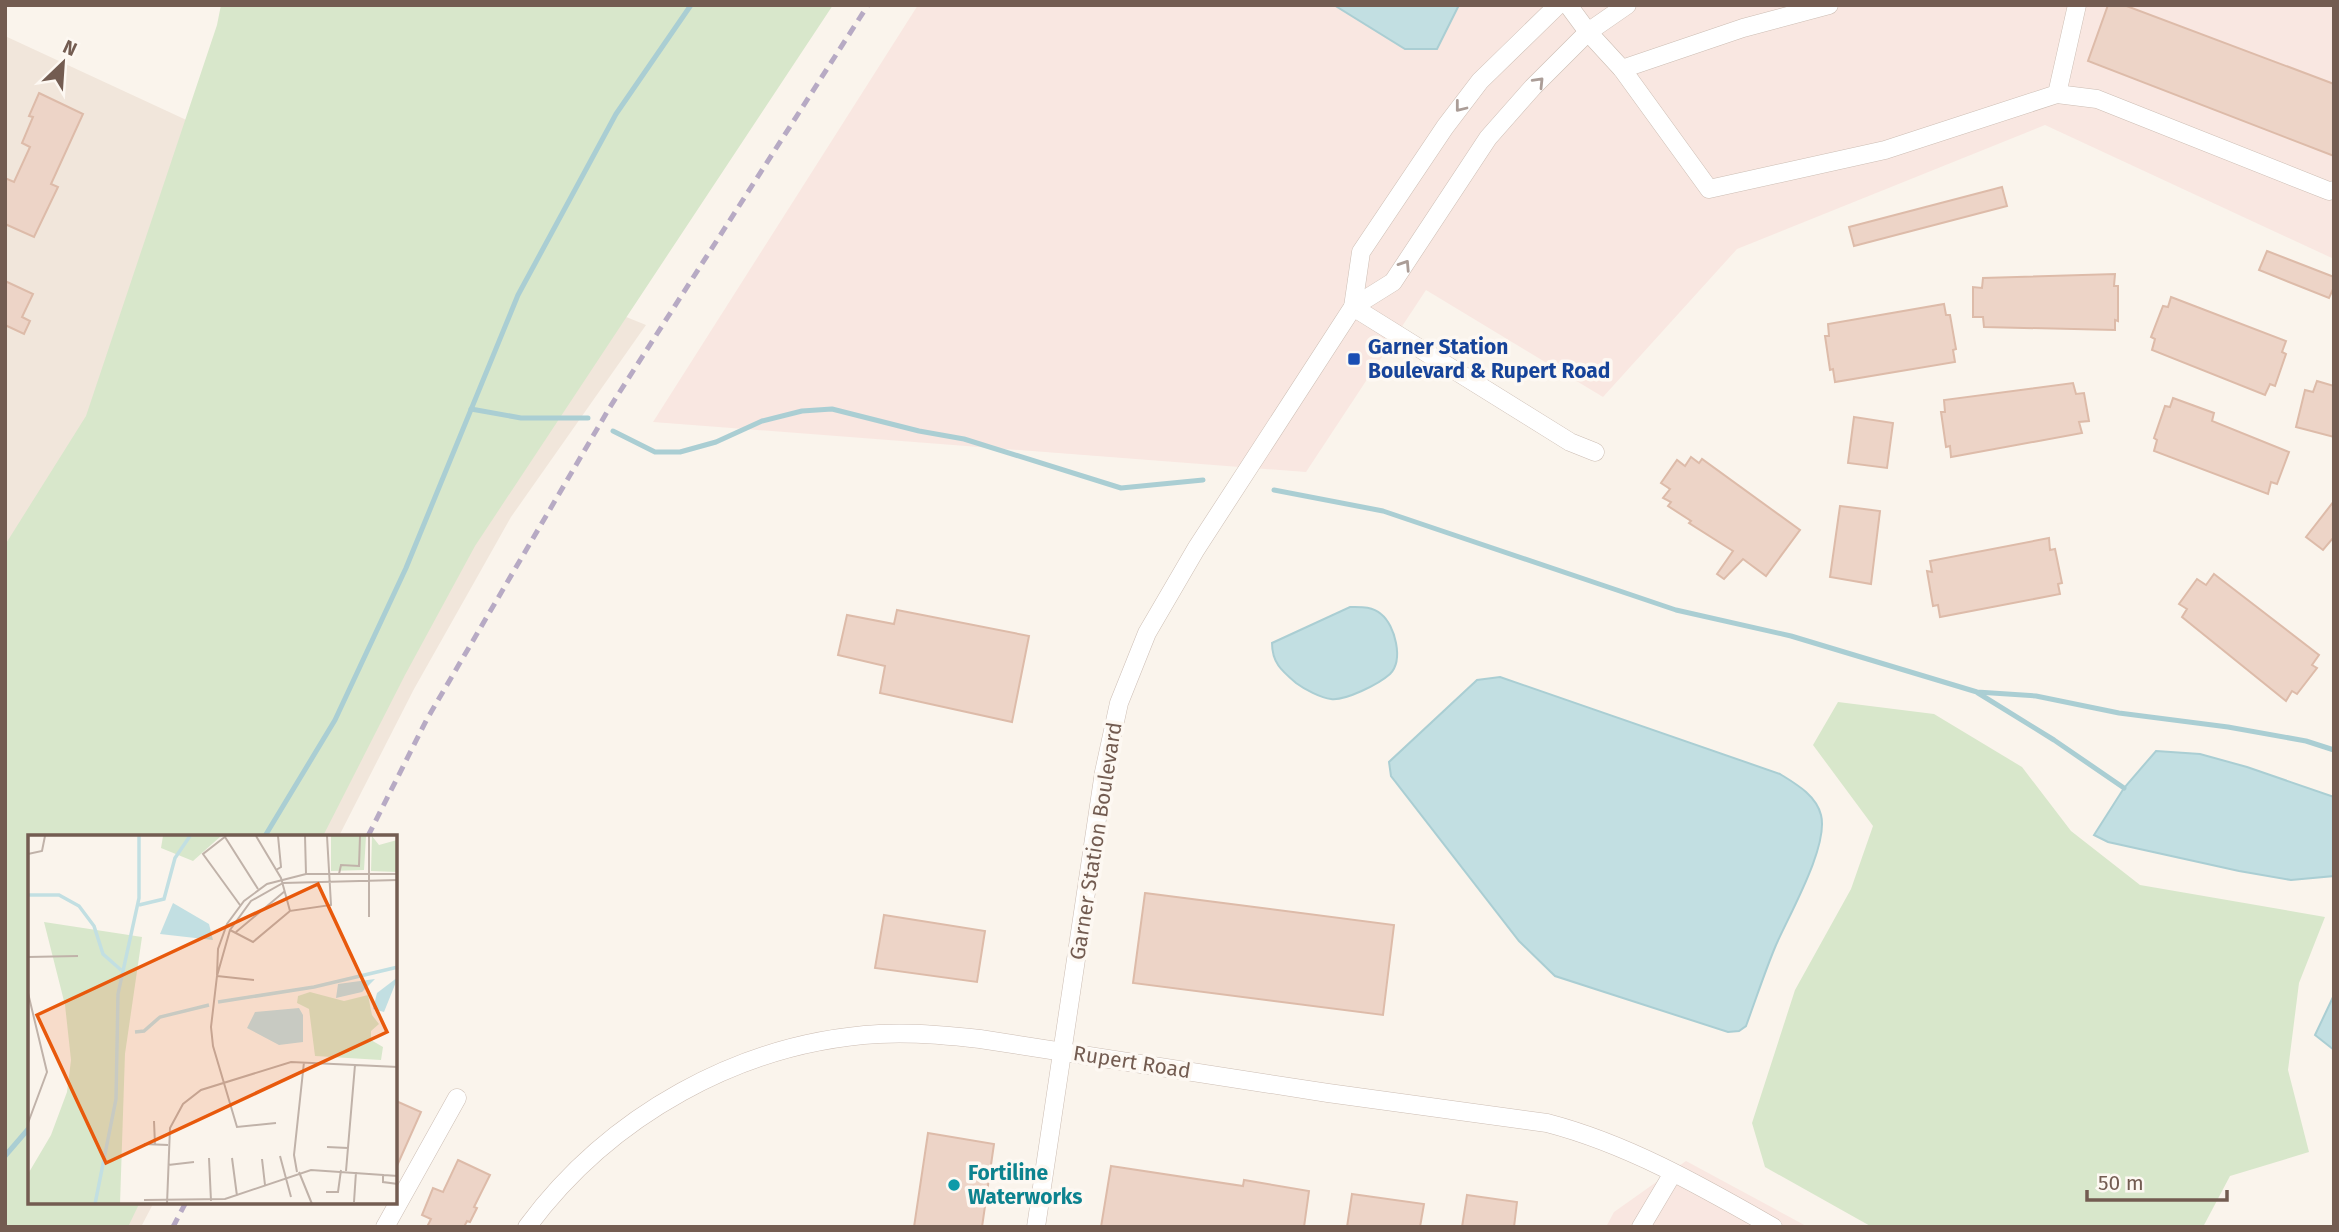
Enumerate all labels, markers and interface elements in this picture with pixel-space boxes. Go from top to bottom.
north arrow [28,28,98,98]
text: N [59,35,81,61]
one-way arrow [1530,77,1543,90]
one-way arrow [1456,99,1469,112]
one-way arrow [1396,260,1409,273]
place label: Garner Station Boulevard & Rupert Road [1368,334,1610,384]
marker: Garner Station Boulevard & Rupert Road [1346,351,1362,367]
street label: Garner Station Boulevard [1064,720,1128,962]
inset map [28,835,397,1204]
street label: Rupert Road [1071,1040,1193,1084]
scale bar [2087,1158,2227,1202]
place label: Fortiline Waterworks [968,1160,1082,1210]
text: 50 m [2098,1170,2144,1196]
marker: Fortiline Waterworks [946,1177,962,1193]

